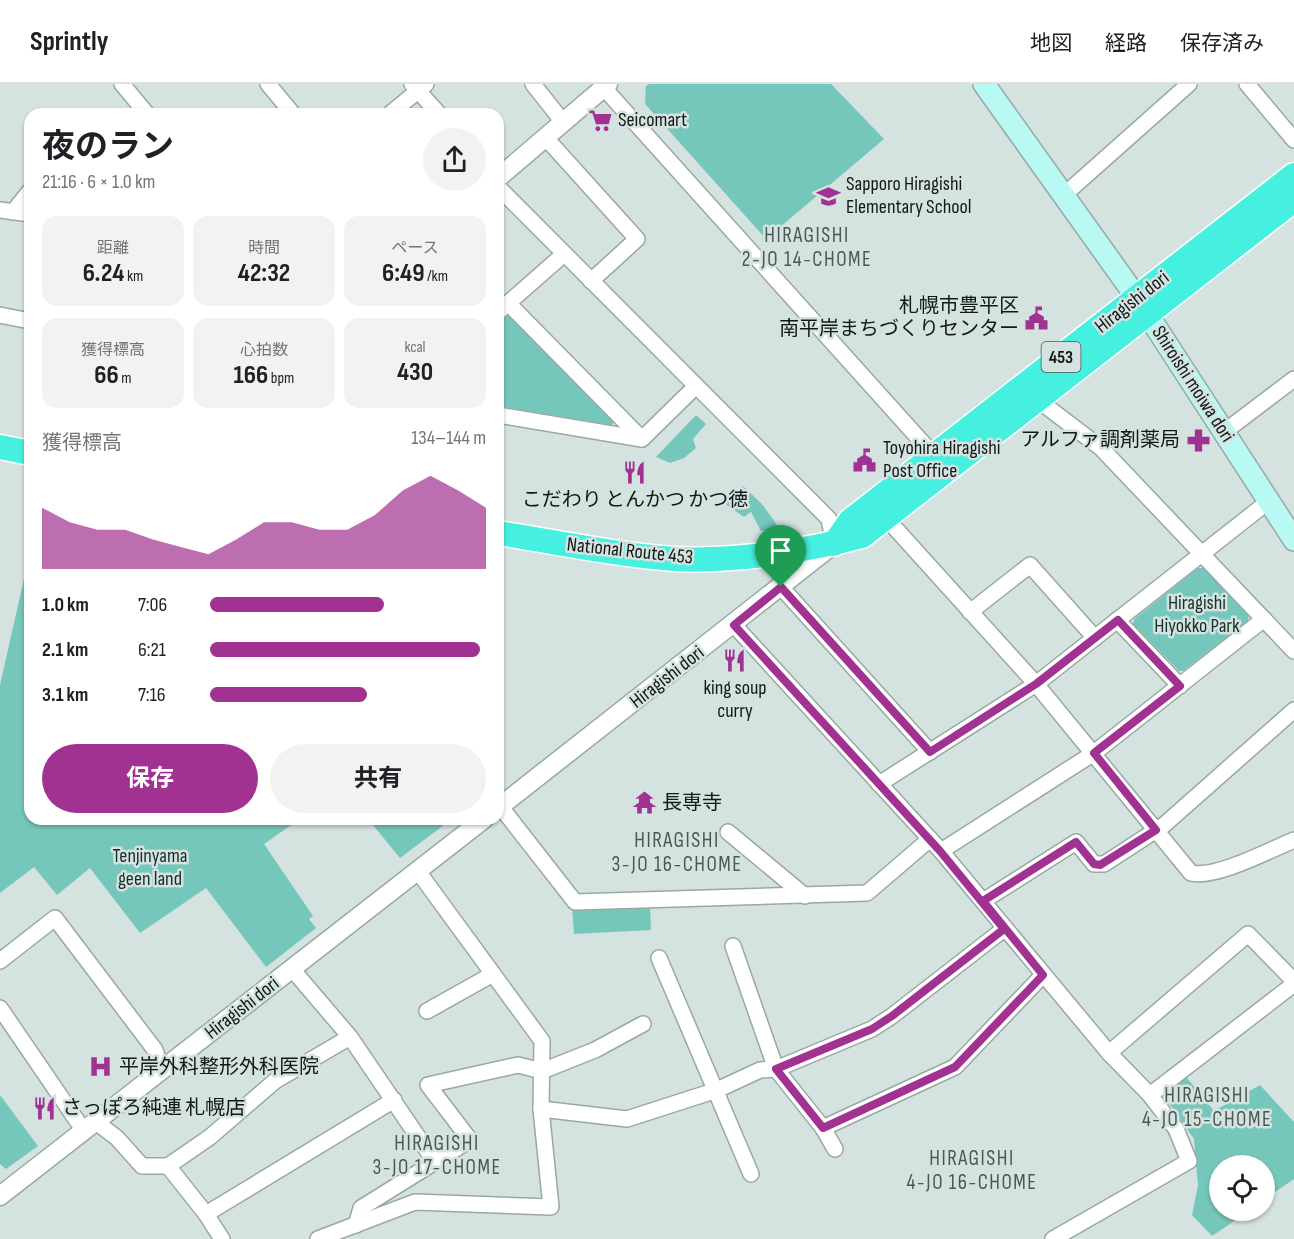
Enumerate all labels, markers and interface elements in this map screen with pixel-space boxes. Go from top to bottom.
text: Sprintly [30,25,108,58]
text: 地図 [1030,31,1072,56]
text: 経路 [1105,31,1147,56]
text: 保存済み [1180,31,1264,56]
supermarket icon: Seicomart [587,107,613,133]
place label: Seicomart [618,108,687,132]
text: 夜のラン [42,127,174,167]
button: share [423,128,486,191]
text: 21:16 · 6 × 1.0 km [42,170,155,194]
place label: Sapporo Hiragishi Elementary School [846,172,972,219]
school or university icon: Sapporo Hiragishi Elementary School [815,183,841,209]
district label: HIRAGISHI 2-JO 14-CHOME [742,223,872,272]
text: 距離 [97,239,129,258]
text: 時間 [248,239,280,258]
text: ペース [391,239,439,258]
text: 6.24 [83,258,124,289]
text: 42:32 [238,258,290,289]
text: 6:49 [382,258,425,289]
street label: Hiragishi dori [1090,266,1174,338]
text: km [124,267,143,286]
text: /km [425,267,448,286]
place label: 札幌市豊平区 南平岸まちづくりセンター [779,294,1019,341]
public building icon: 札幌市豊平区 南平岸まちづくりセンター [1024,305,1050,331]
street label: Shiroishi moiwa dori [1147,321,1239,447]
text: kcal [404,338,426,357]
text: 獲得標高 [81,341,145,360]
text: 心拍数 [240,341,288,360]
road number: 453 [1042,342,1080,372]
text: 430 [397,357,433,388]
text: 66 [94,360,119,391]
text: 166 [234,360,268,391]
text: m [119,369,132,388]
text: bpm [268,369,294,388]
text: 134–144 m [411,426,486,450]
pharmacy icon: アルファ調剤薬局 [1185,427,1211,453]
place label: アルファ調剤薬局 [1020,428,1180,452]
text: 獲得標高 [42,431,122,455]
place label: Toyohira Hiragishi Post Office [883,436,1001,483]
public building icon: Toyohira Hiragishi Post Office [852,447,878,473]
restaurant icon: こだわり とんかつ かつ徳 [622,460,648,486]
place label: こだわり とんかつ かつ徳 [522,488,748,512]
pin [755,525,806,587]
street label: National Route 453 [566,532,694,570]
icon: arrive [764,534,797,567]
park label: Hiragishi Hiyokko Park [1154,591,1240,638]
text: 1.0 km [42,593,89,617]
text: 7:06 [138,593,167,617]
text: 2.1 km [42,638,88,662]
text: 6:21 [138,638,166,662]
street label: Hiragishi dori [625,641,709,713]
restaurant icon: king soup curry [722,648,748,674]
place label: king soup curry [703,676,767,723]
text: 3.1 km [42,683,88,707]
text: 7:16 [138,683,165,707]
button: 保存 [42,744,258,813]
button: 共有 [270,744,486,813]
temple icon: 長専寺 [631,790,657,816]
place label: 長専寺 [662,791,722,815]
district label: HIRAGISHI 3-JO 16-CHOME [612,828,742,877]
park label: Tenjinyama geen land [113,844,187,891]
street label: Hiragishi dori [200,972,284,1044]
hospital icon: 平岸外科整形外科医院 [88,1054,114,1080]
place label: 平岸外科整形外科医院 [119,1055,319,1079]
district label: HIRAGISHI 4-JO 15-CHOME [1142,1083,1272,1132]
restaurant icon: さっぽろ純連 札幌店 [31,1095,57,1121]
place label: さっぽろ純連 札幌店 [62,1096,245,1120]
district label: HIRAGISHI 3-JO 17-CHOME [372,1131,502,1180]
district label: HIRAGISHI 4-JO 16-CHOME [907,1146,1037,1195]
map controls [1209,1155,1275,1221]
button: locate [1209,1155,1275,1221]

